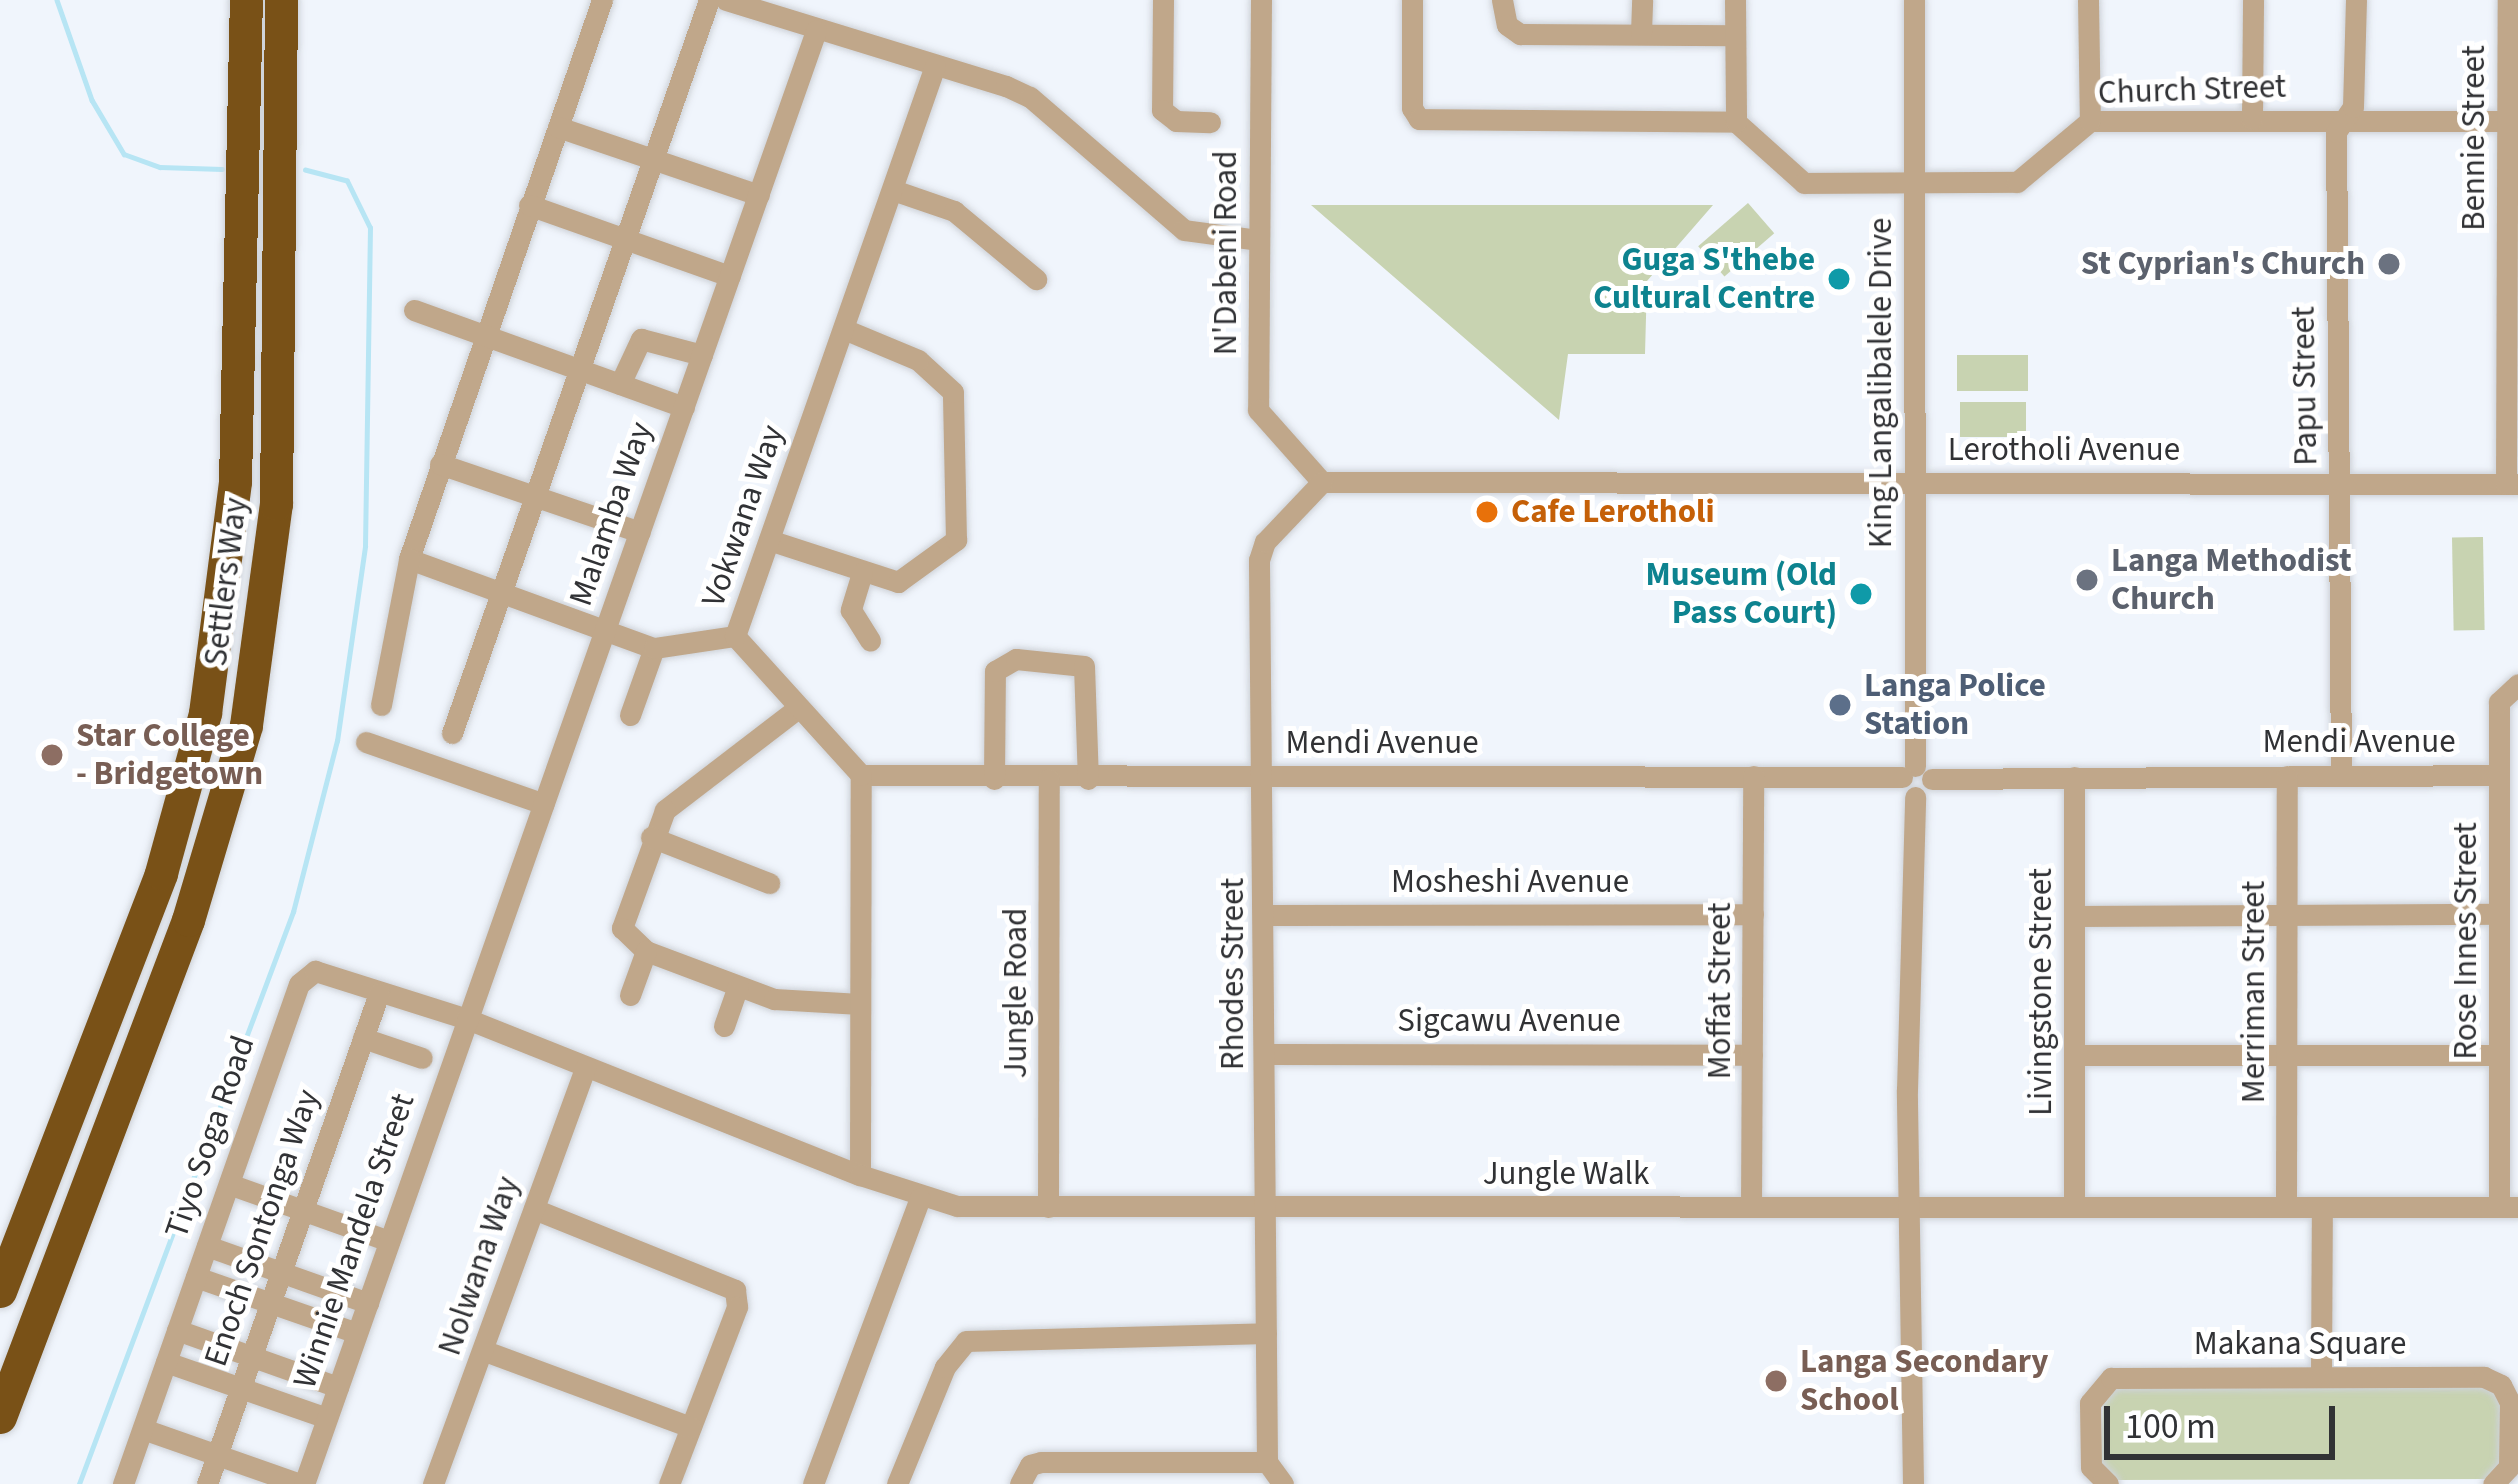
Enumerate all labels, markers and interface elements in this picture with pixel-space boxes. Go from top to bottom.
street label: Bennie Street [2454,45,2494,231]
street label: Church Street [2097,67,2287,113]
street label: N'Dabeni Road [1206,151,1246,355]
street label: King Langalibalele Drive [1861,218,1901,548]
place label: Guga S'thebe Cultural Centre [1593,240,1815,318]
place label: St Cyprian's Church [2081,244,2365,284]
marker: St Cyprian's Church [2376,251,2402,277]
marker: Guga S'thebe Cultural Centre [1826,266,1852,292]
street label: Papu Street [2284,306,2326,466]
street label: Malamba Way [561,417,661,611]
street label: Vokwana Way [693,420,793,612]
street label: Lerotholi Avenue [1948,430,2180,470]
place label: Cafe Lerotholi [1511,492,1715,532]
street label: Settlers Way [196,496,256,668]
marker: Cafe Lerotholi [1474,499,1500,525]
place label: Langa Methodist Church [2111,541,2352,619]
place label: Museum (Old Pass Court) [1646,555,1837,633]
marker: Langa Methodist Church [2074,567,2100,593]
marker: Museum (Old Pass Court) [1848,581,1874,607]
place label: Langa Police Station [1864,666,2046,744]
marker: Langa Police Station [1827,692,1853,718]
place label: Star College - Bridgetown [76,716,263,794]
street label: Mendi Avenue [2262,722,2456,762]
street label: Mendi Avenue [1285,723,1479,763]
marker: Star College - Bridgetown [39,742,65,768]
street label: Rose Innes Street [2446,822,2486,1060]
street label: Mosheshi Avenue [1391,862,1629,902]
street label: Livingstone Street [2021,868,2061,1116]
street label: Rhodes Street [1213,878,1253,1070]
street label: Merriman Street [2234,881,2274,1103]
street label: Moffat Street [1700,903,1740,1079]
street label: Jungle Road [996,908,1036,1078]
street label: Sigcawu Avenue [1397,1001,1621,1041]
street label: Tiyo Soga Road [157,1031,263,1243]
street label: Enoch Sontonga Way [196,1085,328,1371]
street label: Winnie Mandela Street [285,1089,423,1393]
street label: Jungle Walk [1483,1154,1649,1194]
street label: Nolwana Way [430,1171,528,1361]
street label: Makana Square [2194,1324,2406,1364]
place label: Langa Secondary School [1800,1342,2048,1420]
marker: Langa Secondary School [1763,1368,1789,1394]
scale bar [2110,1382,2341,1456]
text: 100 m [2125,1401,2216,1452]

